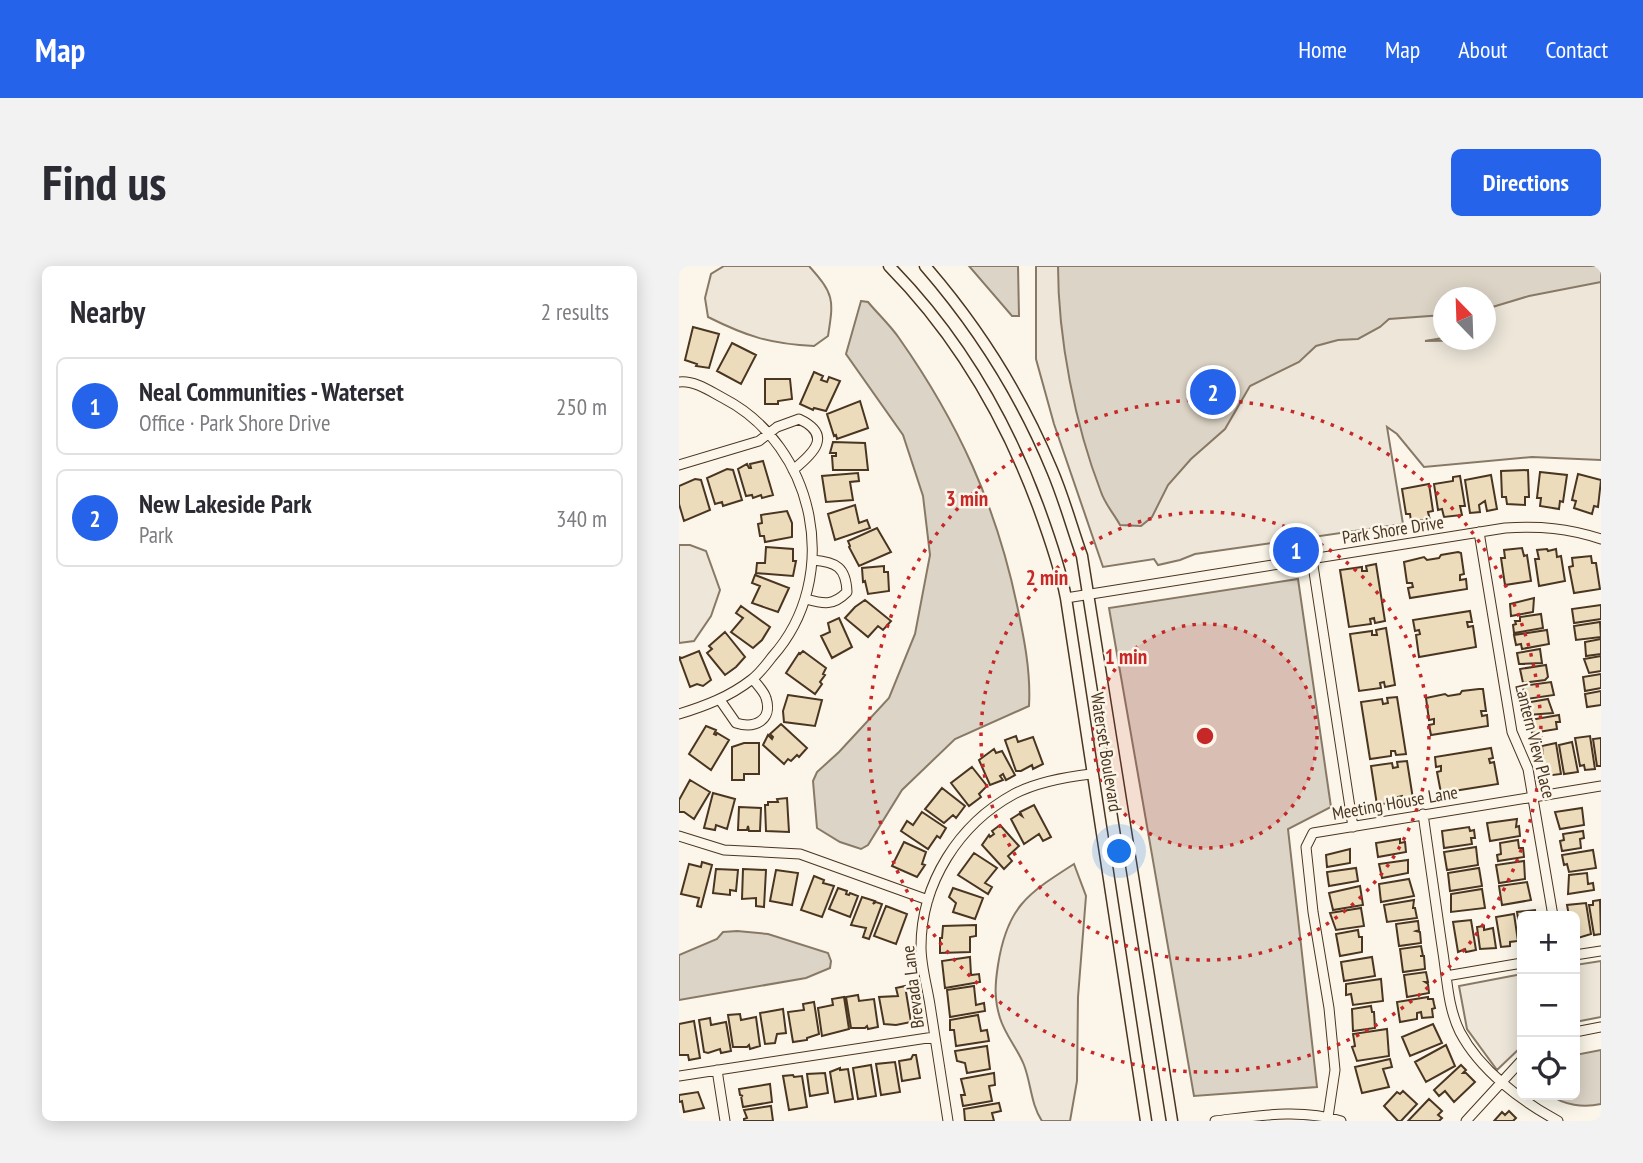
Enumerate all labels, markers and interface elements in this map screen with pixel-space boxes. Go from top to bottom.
text: Map [35,28,85,71]
text: Home [1298,34,1347,65]
text: Map [1385,34,1420,65]
text: About [1458,34,1507,65]
text: Contact [1545,34,1608,65]
button: Directions [1451,149,1601,216]
text: Find us [42,150,166,214]
north arrow [1433,287,1496,350]
text: Nearby [70,292,145,331]
text: 2 results [541,297,609,326]
pin: 2 [1190,366,1236,418]
text: Neal Communities - Waterset [139,375,404,408]
text: 1 [90,392,101,421]
text: 250 m [556,392,607,421]
text: Office · Park Shore Drive [139,408,330,437]
text: 3 min [946,485,988,512]
text: New Lakeside Park [139,487,312,520]
text: 2 [90,504,101,533]
text: 340 m [556,504,607,533]
street label: Park Shore Drive [1341,510,1445,549]
text: Park [139,520,173,549]
pin: 1 [1273,524,1319,576]
text: 2 min [1026,564,1068,591]
text: 1 min [1105,643,1147,670]
street label: Lantern View Place [1510,681,1561,801]
street label: Waterset Boulevard [1086,691,1127,813]
centre of rings [1193,724,1217,748]
street label: Meeting House Lane [1330,780,1459,825]
your location [1102,834,1136,868]
map controls [1517,911,1580,1100]
button: + [1517,911,1580,974]
street label: Brevada Lane [896,944,929,1030]
button: − [1517,974,1580,1037]
button: locate [1517,1037,1580,1100]

